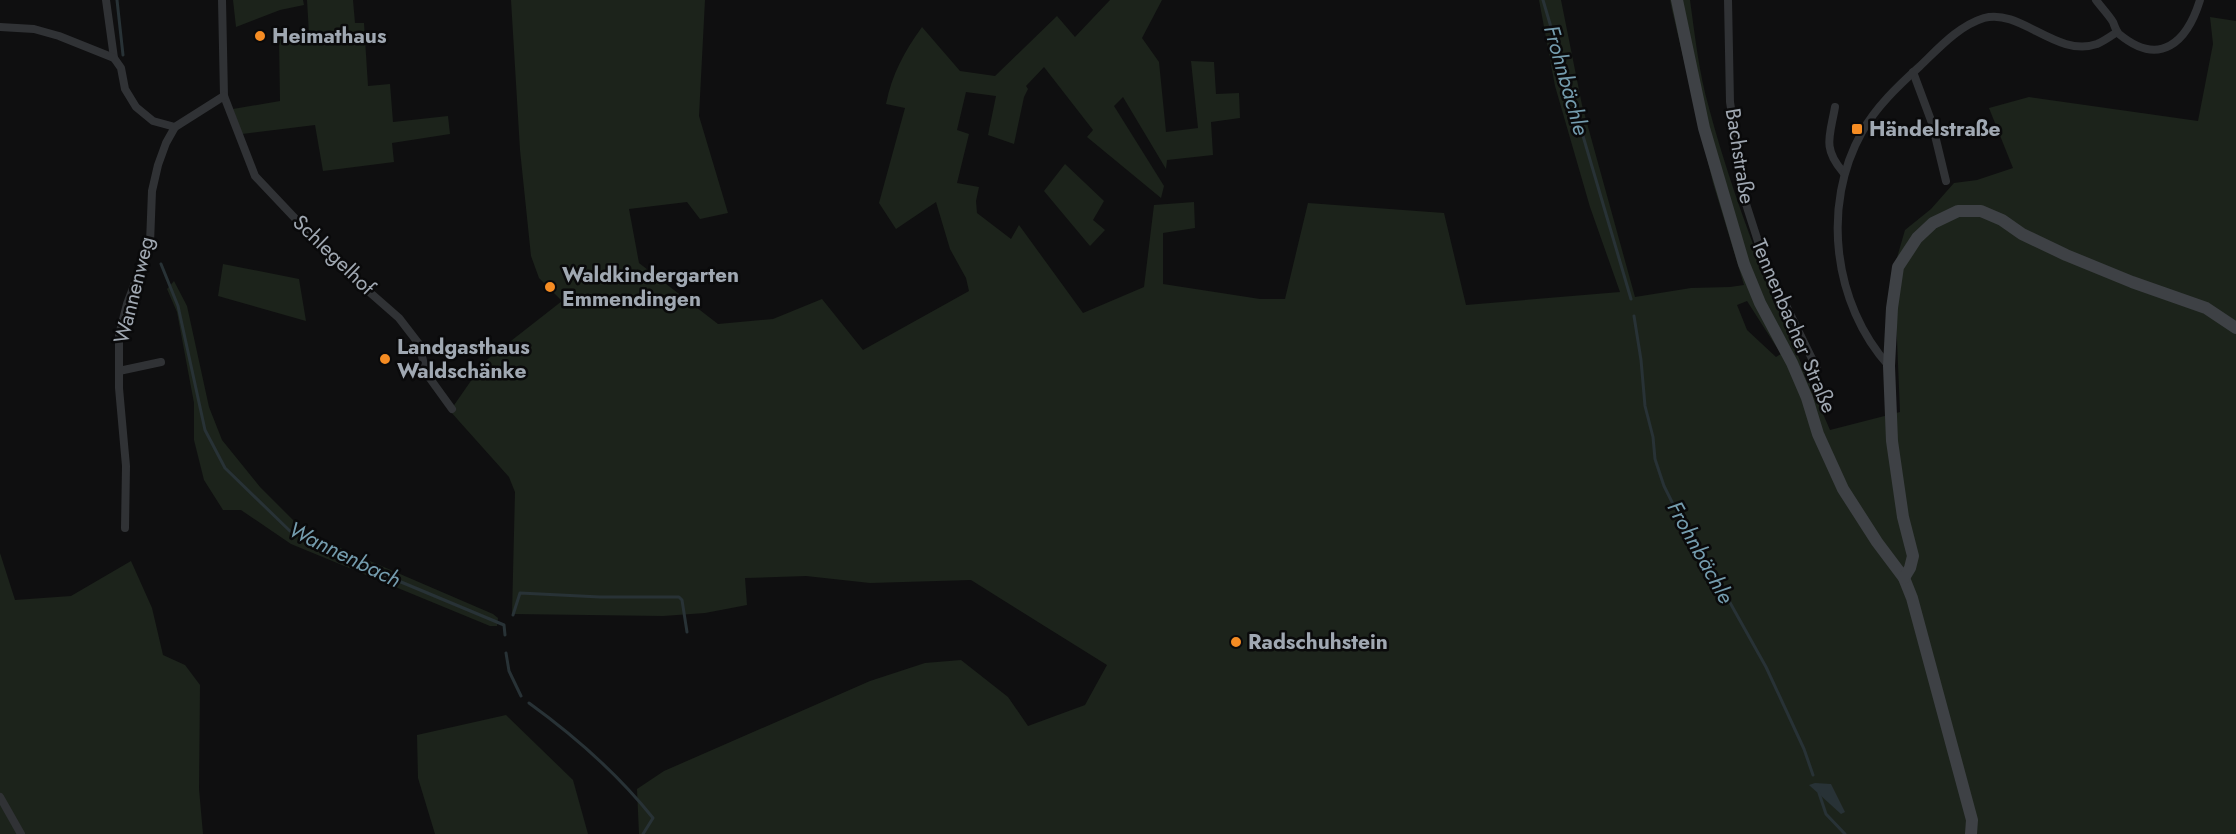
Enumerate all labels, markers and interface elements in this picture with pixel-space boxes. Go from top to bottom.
place label: Heimathaus [272,21,387,51]
water label: Frohnbächle [1536,21,1598,139]
marker: Heimathaus [253,29,267,43]
street label: Bachstraße [1718,106,1762,206]
place label: Händelstraße [1869,114,2001,144]
marker: Händelstraße [1850,122,1864,136]
street label: Schlegelhof [286,208,383,303]
street label: Wannenweg [106,233,162,347]
street label: Tennenbacher Straße [1744,234,1844,418]
place label: Waldkindergarten Emmendingen [562,260,739,314]
marker: Waldkindergarten Emmendingen [543,280,557,294]
place label: Landgasthaus Waldschänke [397,332,530,386]
marker: Landgasthaus Waldschänke [378,352,392,366]
water label: Frohnbächle [1660,495,1742,609]
water label: Wannenbach [283,513,407,595]
place label: Radschuhstein [1248,627,1388,657]
marker: Radschuhstein [1229,635,1243,649]

